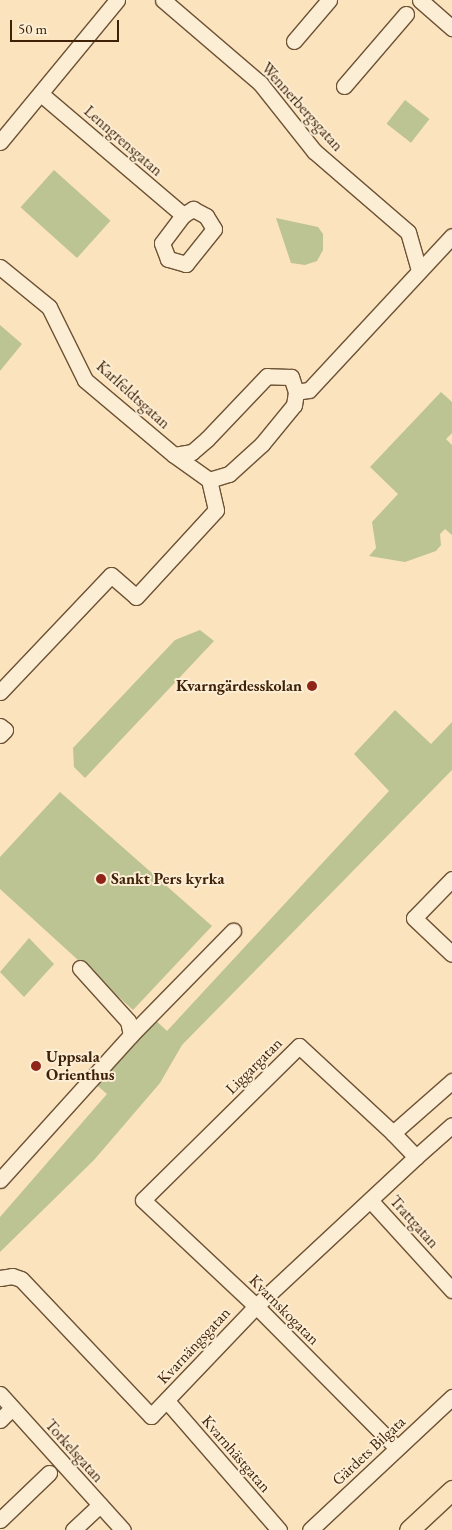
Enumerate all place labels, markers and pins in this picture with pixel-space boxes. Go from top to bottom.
place label: Kvarngärdesskolan [176,676,302,696]
marker: Kvarngärdesskolan [306,680,318,692]
place label: Sankt Pers kyrka [111,869,224,889]
marker: Sankt Pers kyrka [95,873,107,885]
place label: Uppsala Orienthus [46,1047,114,1085]
marker: Uppsala Orienthus [30,1060,42,1072]

